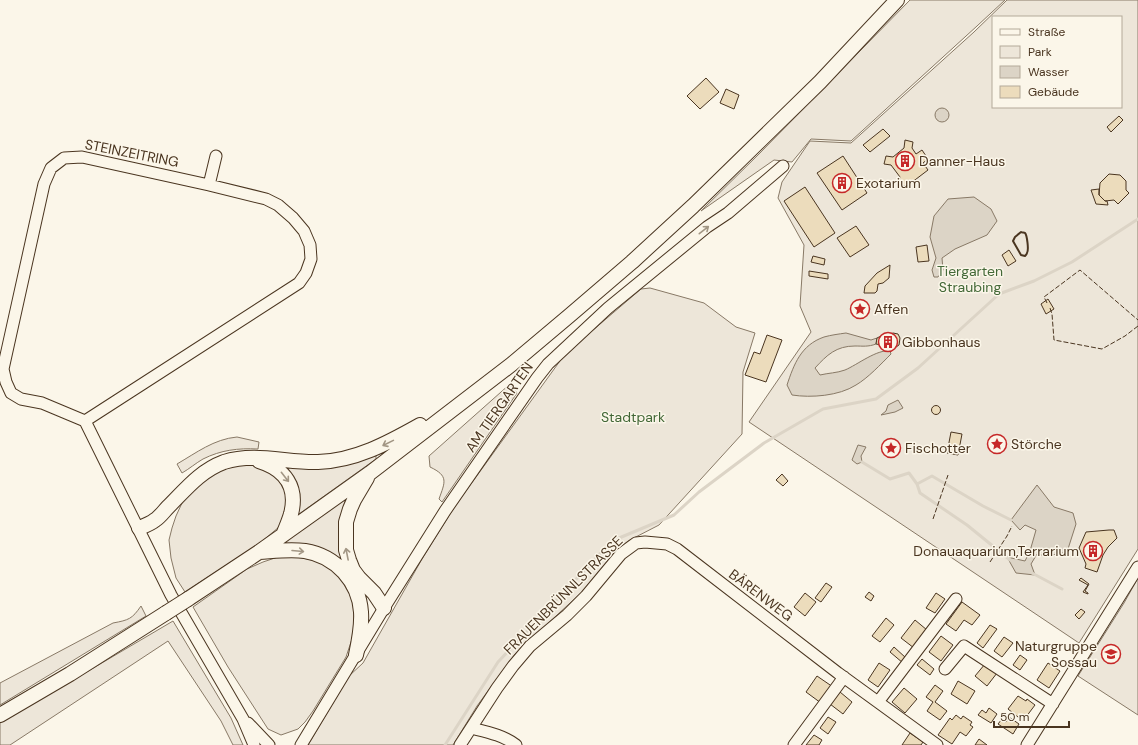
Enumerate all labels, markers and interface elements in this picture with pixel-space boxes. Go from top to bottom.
legend [992,16,1122,108]
text: Straße [1028,24,1065,40]
text: Park [1028,44,1052,60]
text: Wasser [1028,64,1069,80]
text: Gebäude [1028,84,1079,100]
street label: STEINZEITRING [84,135,180,171]
building icon: Danner-Haus [894,150,916,172]
place label: Danner-Haus [919,152,1005,170]
building icon: Exotarium [831,172,853,194]
place label: Exotarium [856,174,921,192]
one-way arrow [699,226,710,234]
park label: Tiergarten Straubing [937,262,1003,296]
place icon: Affen [849,298,871,320]
place label: Affen [874,300,908,318]
building icon: Gibbonhaus [877,331,899,353]
place label: Gibbonhaus [902,333,981,351]
street label: AM TIERGARTEN [461,358,537,456]
park label: Stadtpark [601,408,665,426]
place icon: Störche [986,433,1008,455]
place label: Störche [1011,435,1062,453]
place icon: Fischotter [880,437,902,459]
place label: Fischotter [905,439,971,457]
one-way arrow [382,440,394,447]
one-way arrow [280,472,289,483]
street label: FRAUENBRÜNNLSTRASSE [500,532,626,658]
building icon: Donauaquarium,Terrarium [1082,540,1104,562]
place label: Donauaquarium,Terrarium [913,542,1079,560]
one-way arrow [291,547,304,554]
one-way arrow [343,547,351,560]
street label: BÄRENWEG [725,565,797,625]
place label: Naturgruppe Sossau [1015,637,1097,671]
school or university icon: Naturgruppe Sossau [1100,643,1122,665]
scale bar [994,703,1069,729]
text: 50 m [1000,709,1029,725]

